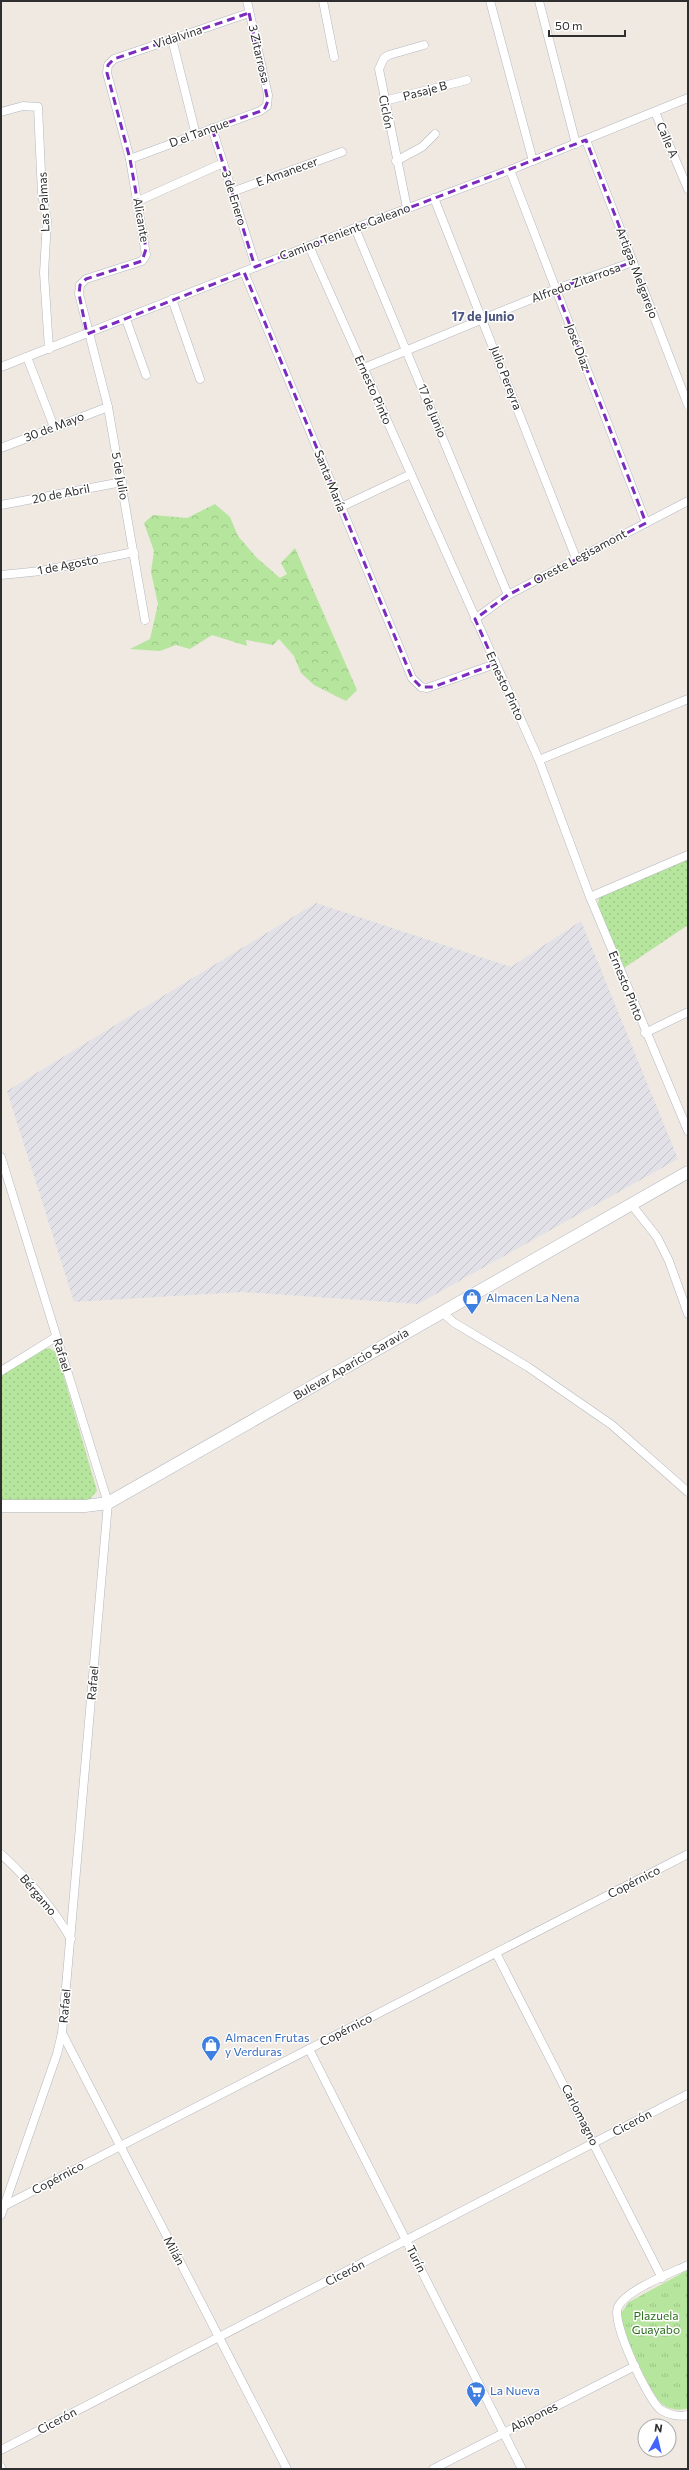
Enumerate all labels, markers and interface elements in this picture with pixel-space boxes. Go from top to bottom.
scale bar [549,12,625,38]
text: 50 m [555,18,583,32]
street label: Vidalvina [152,22,204,50]
street label: 3 Zitarrosa [246,23,274,84]
street label: Pasaje B [401,77,449,103]
street label: Ciclón [377,94,397,130]
street label: D el Tanque [167,115,230,149]
street label: Calle A [654,120,682,160]
street label: E Amanecer [254,153,320,189]
street label: 3 de Enero [220,169,250,227]
street label: Las Palmas [34,172,52,232]
street label: Alicante [131,197,153,243]
street label: Camino Teniente Galeano [277,200,412,262]
street label: Artigas Melgarejo [614,225,662,320]
street label: Alfredo Zitarrosa [529,259,622,305]
district label: 17 de Junio [452,308,515,324]
street label: José Díaz [563,321,594,372]
street label: Julio Pereyra [487,344,526,412]
street label: Ernesto Pinto [352,353,395,426]
street label: 17 de Junio [415,382,450,440]
street label: 30 de Mayo [22,408,86,444]
street label: Santa María [312,448,350,514]
street label: 5 de Julio [109,451,132,501]
street label: 20 de Abril [31,481,91,505]
street label: Oreste Legisamont [531,526,629,587]
street label: 1 de Agosto [36,551,100,577]
street label: Ernesto Pinto [484,649,528,722]
street label: Ernesto Pinto [607,949,647,1023]
shop icon: Almacen La Nena [461,1287,483,1315]
place label: Almacen La Nena [486,1290,580,1304]
street label: Bulevar Aparicio Saravia [290,1324,411,1402]
street label: Rafael [51,1336,75,1373]
street label: Rafael [84,1665,100,1701]
street label: Copérnico [605,1862,662,1900]
street label: Bérgamo [18,1871,60,1918]
street label: Rafael [56,1988,72,2024]
street label: Copérnico [317,2010,374,2048]
place label: Almacen Frutas y Verduras [225,2030,309,2058]
shop icon: Almacen Frutas y Verduras [200,2034,222,2062]
street label: Carlomagno [559,2082,602,2147]
street label: Cicerón [610,2106,653,2138]
street label: Copérnico [29,2158,86,2197]
street label: Milán [161,2234,188,2267]
street label: Turín [404,2243,430,2274]
street label: Cicerón [323,2256,367,2288]
park label: Plazuela Guayabo [632,2308,680,2336]
supermarket icon: La Nueva [465,2380,487,2408]
place label: La Nueva [490,2383,540,2397]
street label: Abipones [507,2398,560,2434]
street label: Cicerón [35,2404,78,2436]
north arrow [637,2418,677,2458]
text: N [653,2421,663,2435]

